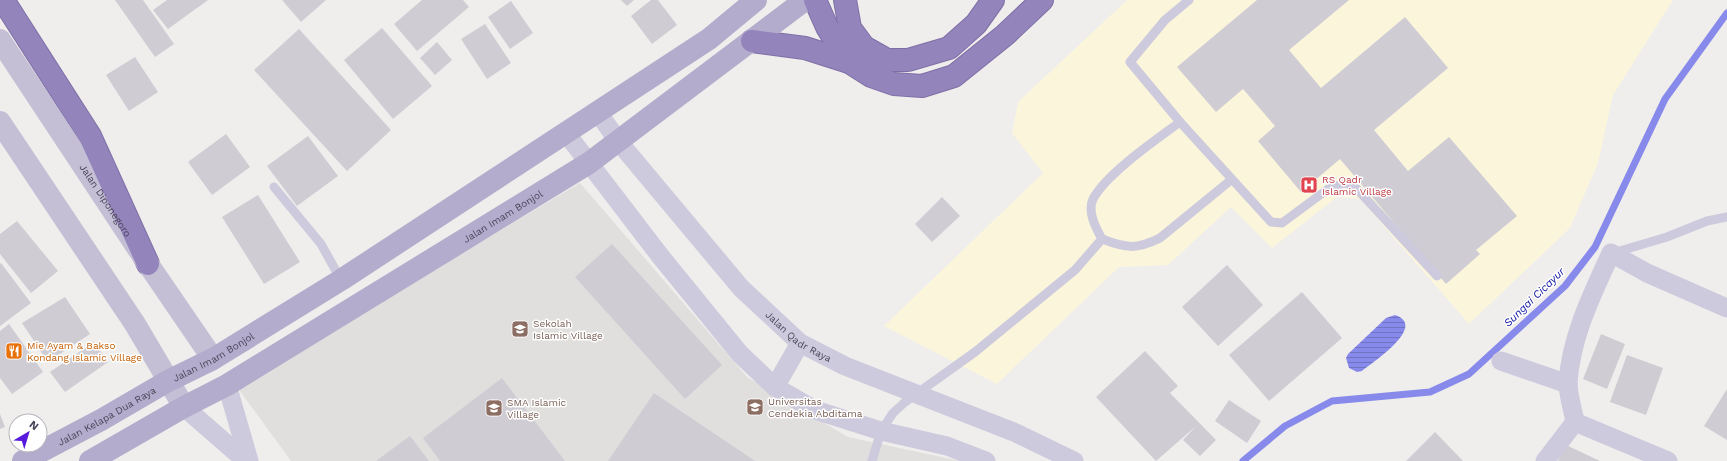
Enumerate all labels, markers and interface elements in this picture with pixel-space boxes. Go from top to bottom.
street label: Jalan Diponegoro [77,162,133,239]
place label: RS Qadr Islamic Village [1322,174,1392,197]
hospital icon: RS Qadr Islamic Village [1299,175,1319,195]
street label: Jalan Imam Bonjol [461,188,545,245]
water label: Sungai Cicayur [1501,265,1568,330]
street label: Jalan Qadr Raya [763,309,833,364]
place label: Sekolah Islamic Village [533,318,603,341]
school or university icon: Sekolah Islamic Village [510,319,530,339]
street label: Jalan Imam Bonjol [171,330,256,384]
place label: Mie Ayam & Bakso Kondang Islamic Village [27,340,142,363]
restaurant icon: Mie Ayam & Bakso Kondang Islamic Village [4,341,24,361]
street label: Jalan Kelapa Dua Raya [56,384,158,448]
place label: Universitas Cendekia Abditama [768,396,863,419]
place label: SMA Islamic Village [507,397,567,420]
school or university icon: Universitas Cendekia Abditama [745,397,765,417]
school or university icon: SMA Islamic Village [484,398,504,418]
north arrow [8,413,48,453]
text: N [27,418,41,433]

